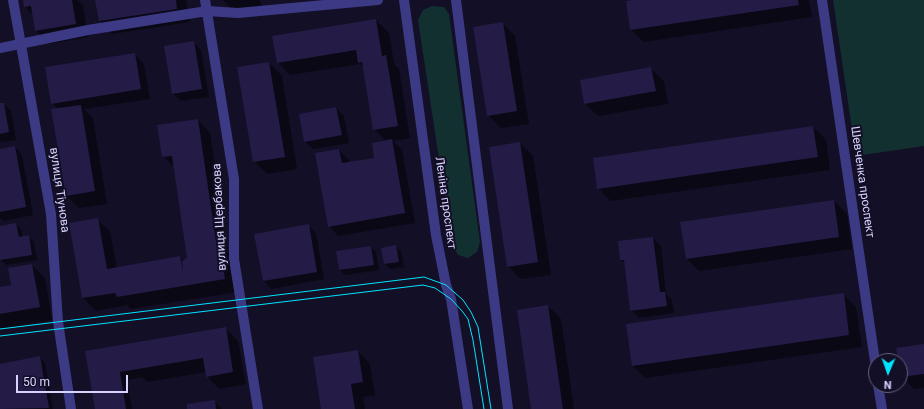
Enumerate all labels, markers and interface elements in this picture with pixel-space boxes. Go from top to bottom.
street label: Шевченка проспект [847,125,877,239]
street label: вулиця Тіунова [46,147,72,233]
street label: Леніна проспект [431,156,459,250]
street label: вулиця Щербакова [210,163,230,271]
north arrow [868,353,908,393]
scale bar [18,367,130,393]
text: 50 m [23,375,50,389]
text: N [883,378,892,391]

